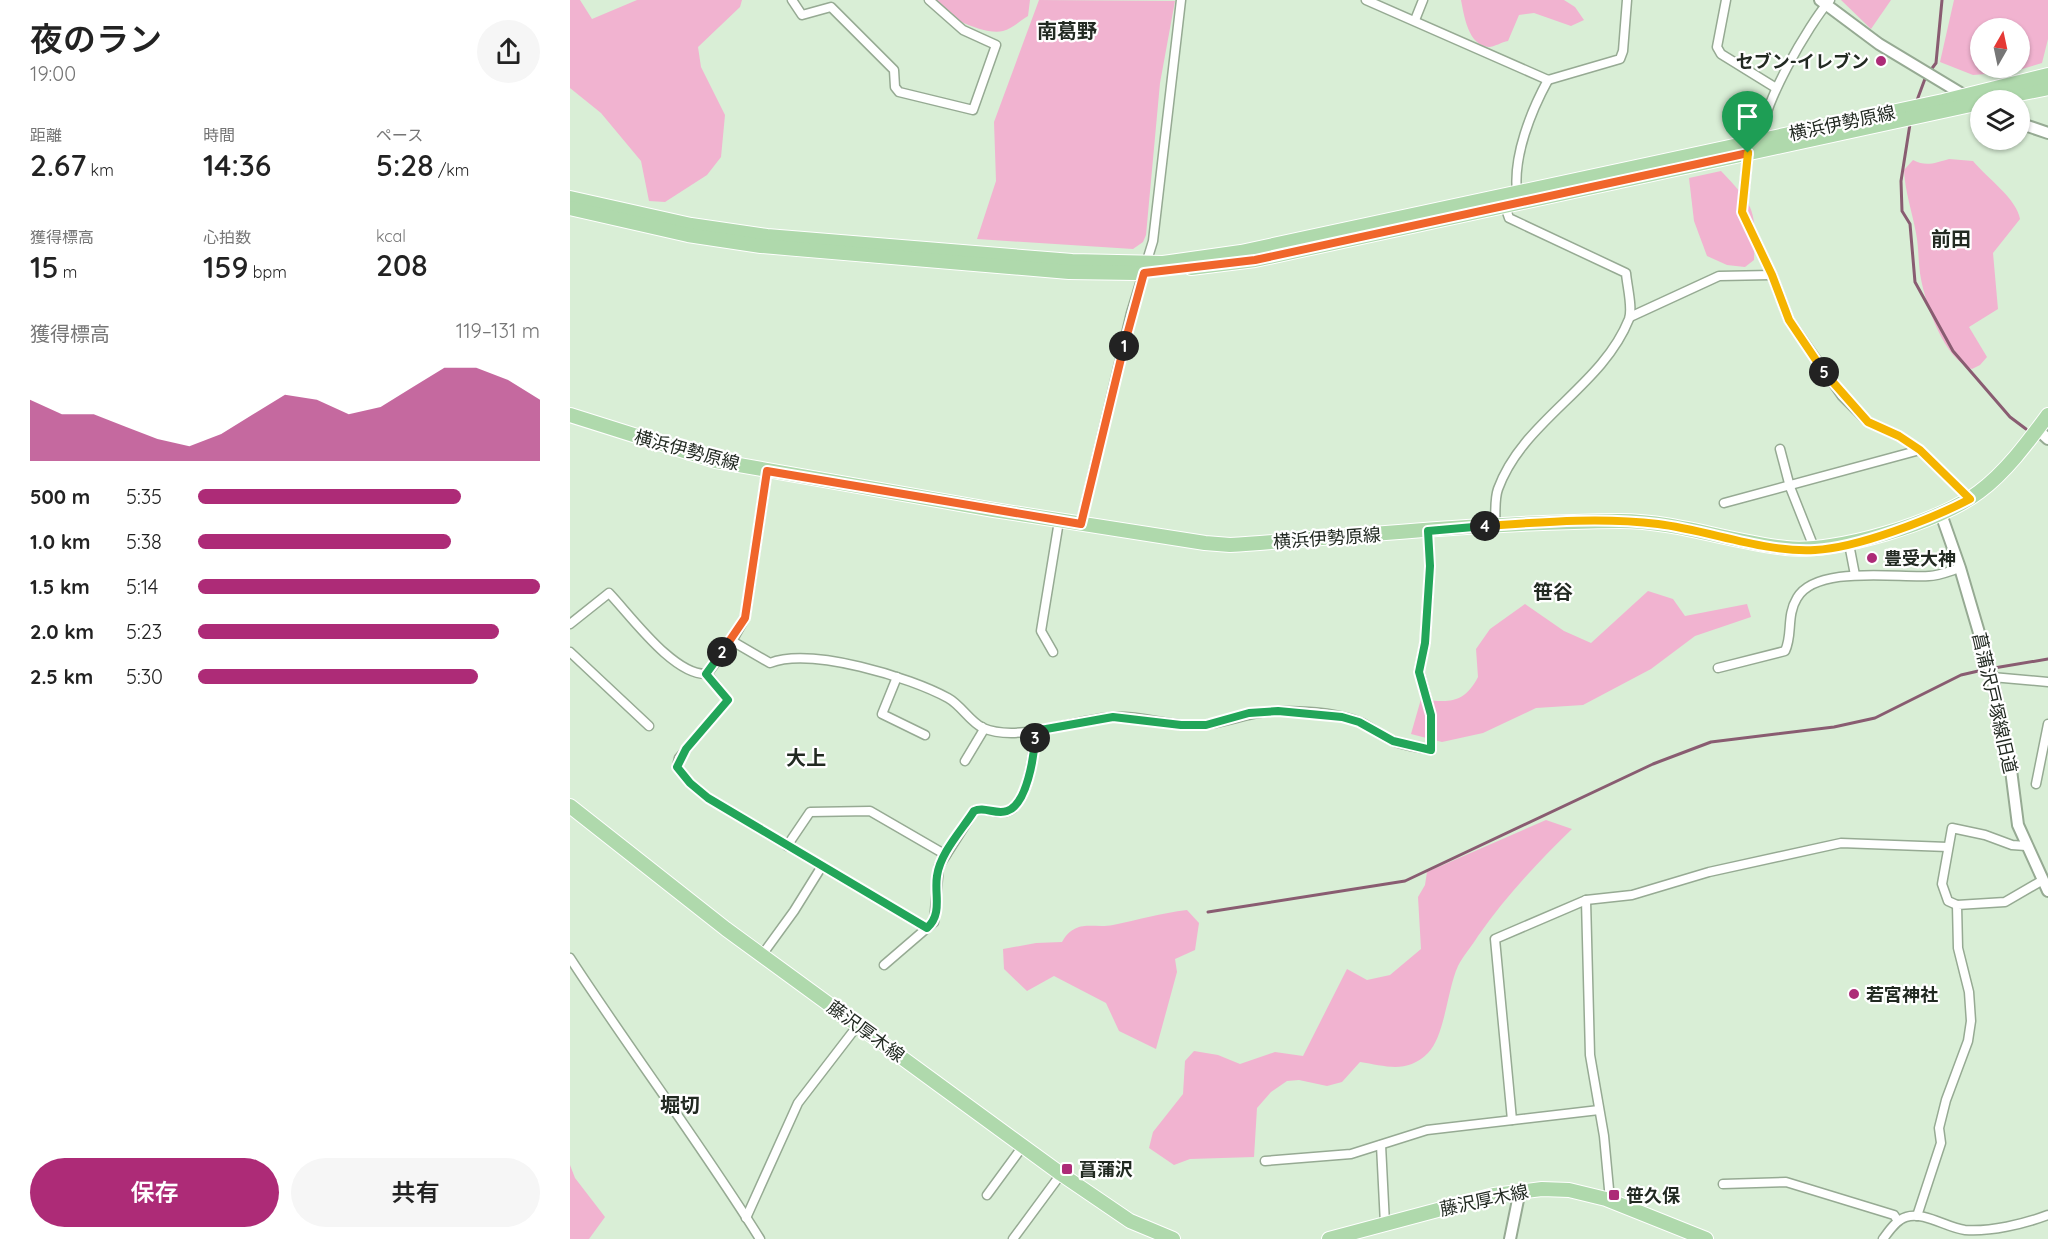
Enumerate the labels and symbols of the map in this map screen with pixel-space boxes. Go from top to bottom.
district label: 南葛野 [1037,18,1097,43]
north arrow [1970,18,2030,78]
place label: セブン-イレブン [1736,50,1869,73]
marker: セブン-イレブン [1874,54,1888,68]
pin [1722,91,1773,153]
street label: 横浜伊勢原線 [1787,101,1897,145]
district label: 前田 [1931,226,1971,251]
pin: 1 [1109,331,1139,361]
pin: 5 [1809,357,1839,387]
street label: 横浜伊勢原線 [632,425,742,475]
pin: 4 [1470,511,1500,541]
street label: 横浜伊勢原線 [1272,523,1382,553]
place label: 豊受大神 [1884,547,1956,570]
marker: 豊受大神 [1865,551,1879,565]
district label: 笹谷 [1533,579,1573,604]
street label: 菖蒲沢戸塚線旧道 [1968,630,2022,776]
pin: 2 [707,637,737,667]
pin: 3 [1020,723,1050,753]
district label: 大上 [786,745,826,770]
place label: 若宮神社 [1866,983,1938,1006]
marker: 若宮神社 [1847,987,1861,1001]
street label: 藤沢厚木線 [823,995,909,1067]
district label: 堀切 [660,1092,700,1117]
place label: 菖蒲沢 [1079,1158,1133,1181]
marker: 菖蒲沢 [1060,1162,1074,1176]
street label: 藤沢厚木線 [1438,1179,1530,1221]
place label: 笹久保 [1626,1184,1681,1207]
marker: 笹久保 [1607,1188,1621,1202]

